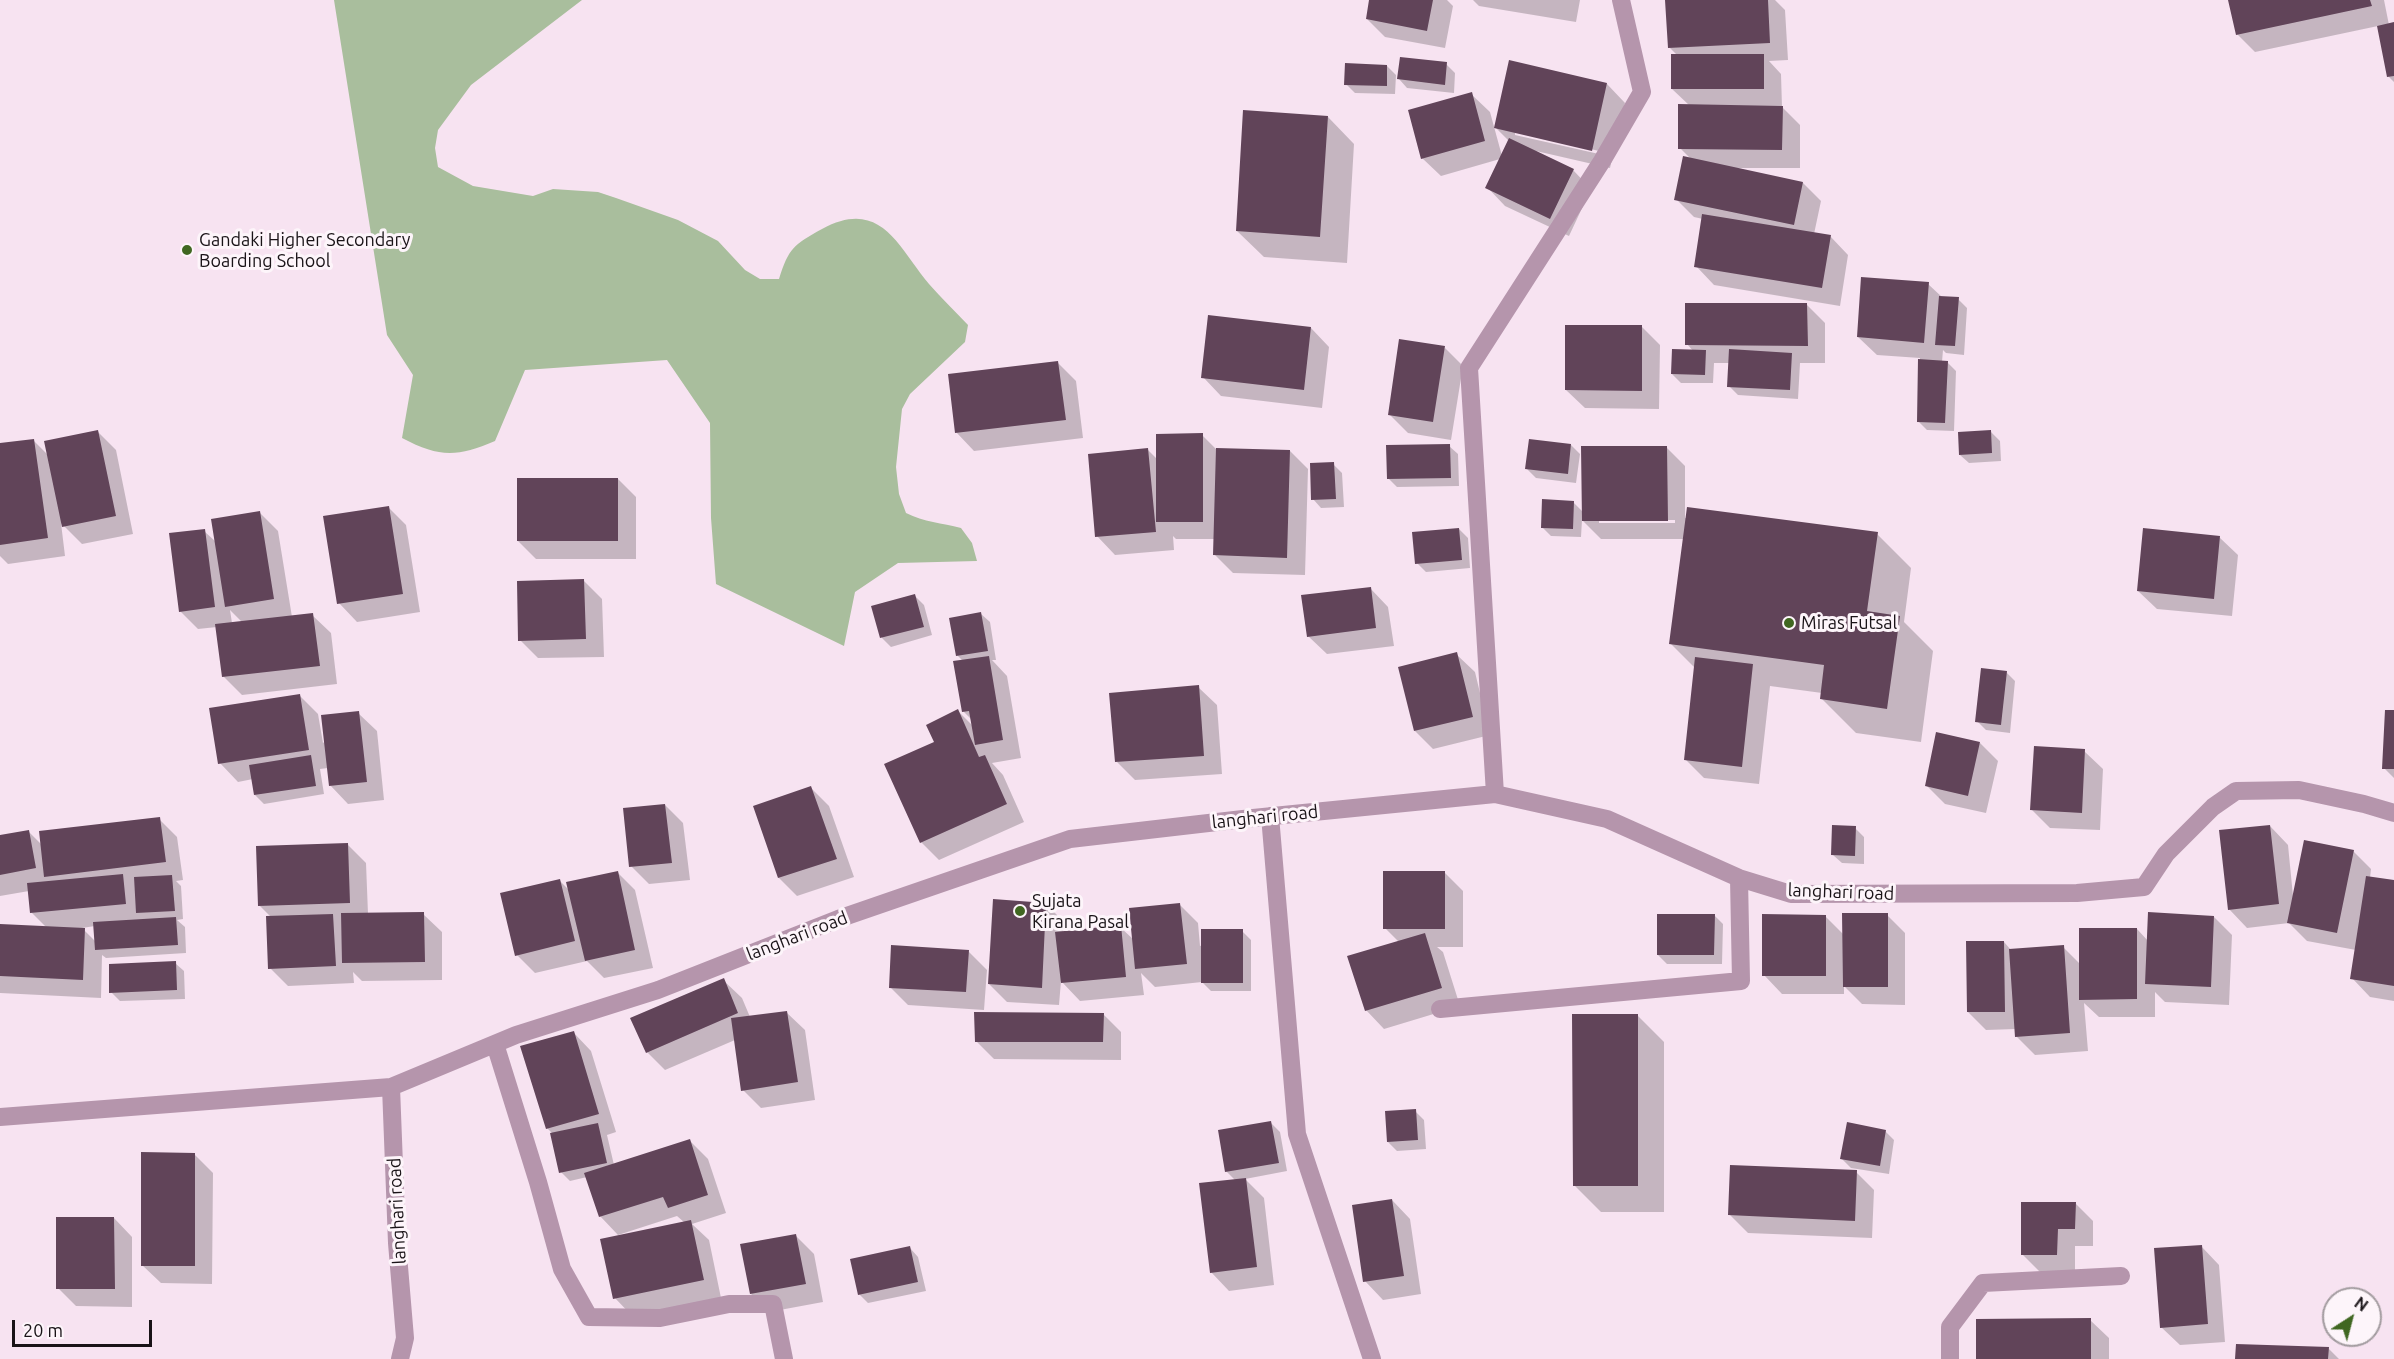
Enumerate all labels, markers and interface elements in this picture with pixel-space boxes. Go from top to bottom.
place label: Gandaki Higher Secondary Boarding School [199,229,410,272]
marker: Gandaki Higher Secondary Boarding School [180,243,194,257]
place label: Miras Futsal [1801,612,1897,634]
marker: Miras Futsal [1782,616,1796,630]
street label: langhari road [1211,801,1319,833]
street label: langhari road [1787,879,1895,905]
place label: Sujata Kirana Pasal [1032,890,1129,932]
marker: Sujata Kirana Pasal [1013,904,1027,918]
street label: langhari road [743,907,851,965]
street label: langhari road [383,1157,411,1265]
north arrow [2322,1287,2382,1347]
text: N [2351,1293,2372,1315]
scale bar [15,1308,154,1346]
text: 20 m [23,1320,63,1340]

